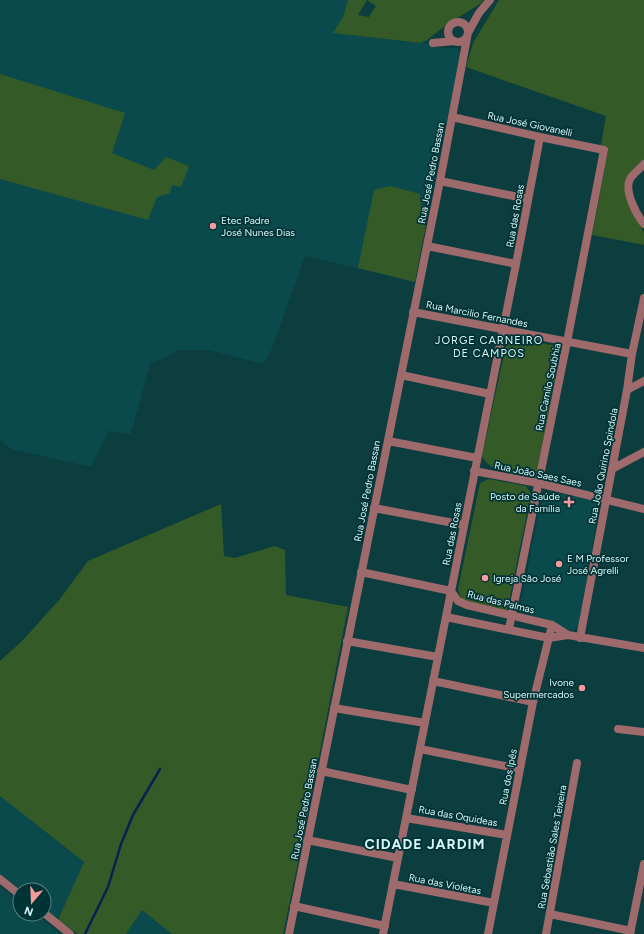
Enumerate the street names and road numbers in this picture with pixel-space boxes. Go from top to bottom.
street label: Rua José Giovanelli [486,109,574,139]
street label: Rua José Pedro Bassan [415,121,447,225]
street label: Rua das Rosas [503,183,527,249]
street label: Rua Marcilio Fernandes [425,298,529,330]
street label: Rua Camilo Soubhia [532,342,564,432]
street label: Rua João Quirino Spindola [585,407,621,525]
street label: Rua José Pedro Bassan [351,439,383,543]
street label: Rua João Saes Saes [493,458,583,490]
street label: Rua das Rosas [440,501,465,567]
street label: Rua das Palmas [466,587,536,617]
street label: Rua dos Ipês [496,747,520,806]
street label: Rua José Pedro Bassan [288,757,320,861]
street label: Rua Sebastião Sales Teixeira [535,784,569,910]
street label: Rua das Oquideas [417,803,499,829]
street label: Rua das Violetas [408,871,483,897]

